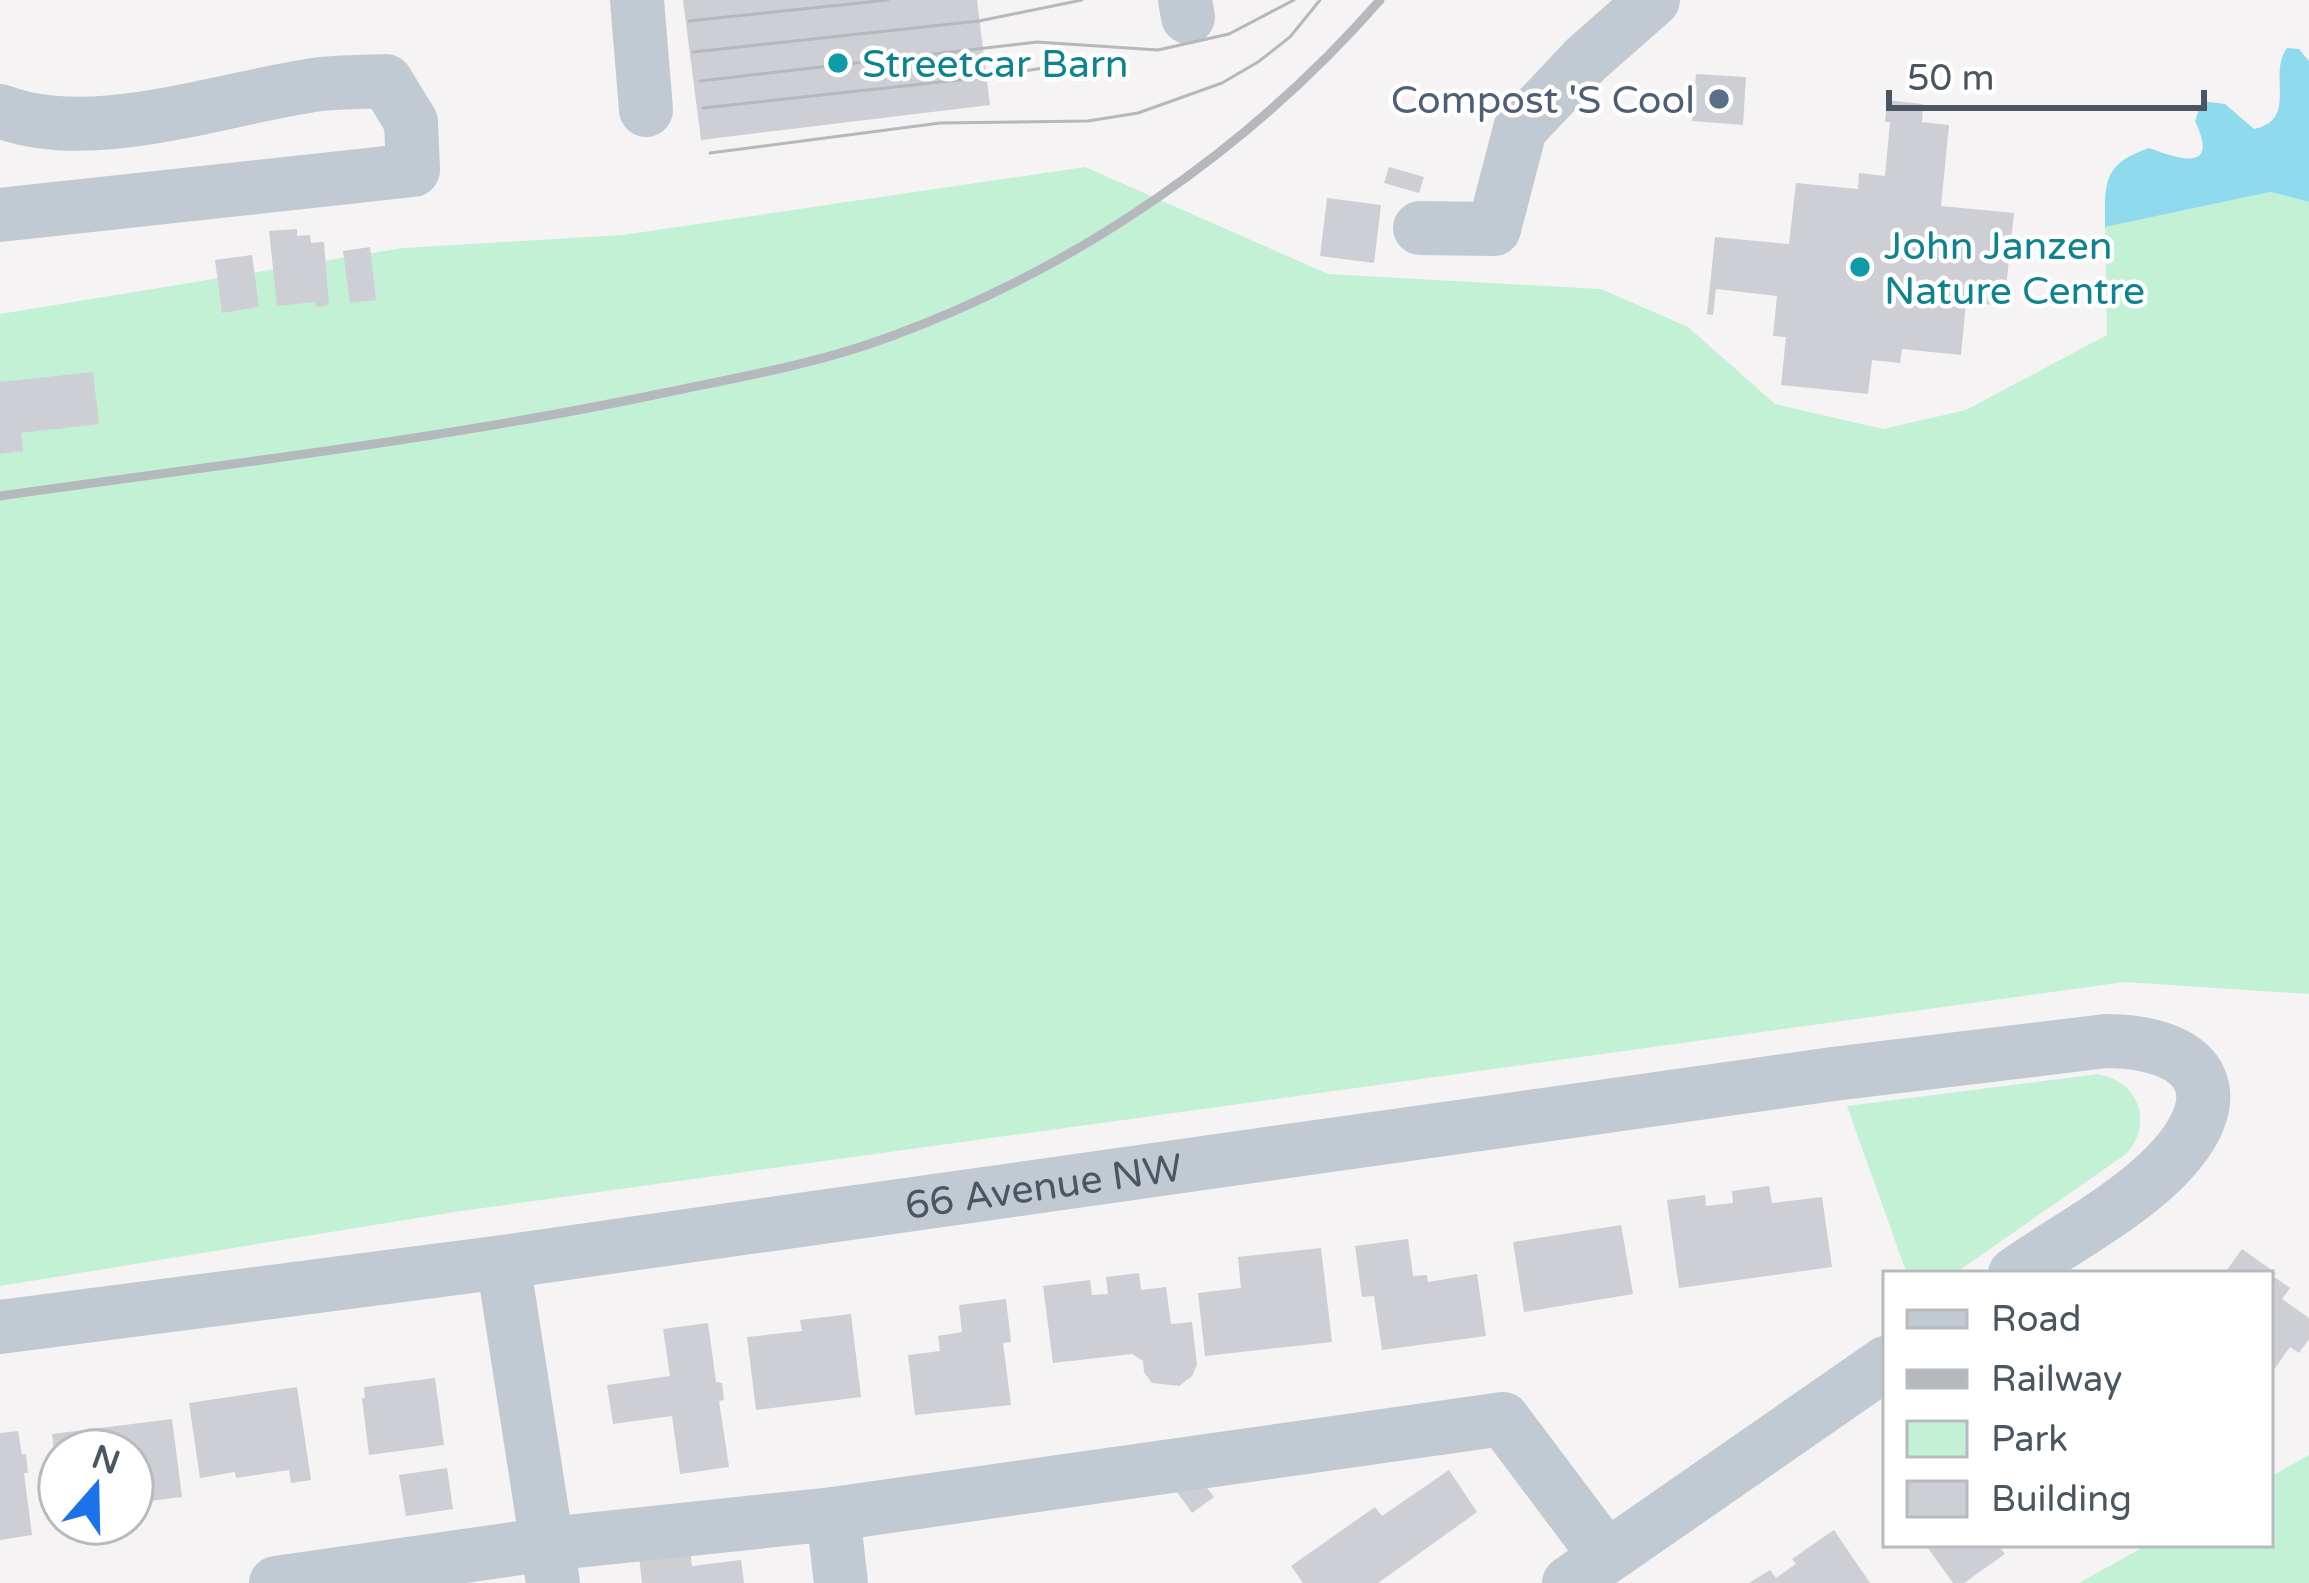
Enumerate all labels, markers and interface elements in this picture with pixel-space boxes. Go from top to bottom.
scale bar [1889,36,2204,110]
place label: Streetcar Barn [862,41,1129,88]
marker: Streetcar Barn [825,50,851,76]
text: 50 m [1907,57,1995,100]
place label: Compost 'S Cool [1391,77,1695,124]
marker: Compost 'S Cool [1706,86,1732,112]
place label: John Janzen Nature Centre [1884,223,2145,315]
marker: John Janzen Nature Centre [1847,254,1873,280]
street label: 66 Avenue NW [902,1144,1185,1230]
legend [1883,1271,2273,1547]
text: Road [1991,1298,2081,1341]
text: Railway [1991,1358,2122,1401]
text: Park [1991,1418,2068,1461]
north arrow [36,1427,156,1547]
text: N [87,1437,125,1483]
text: Building [1991,1478,2132,1521]

